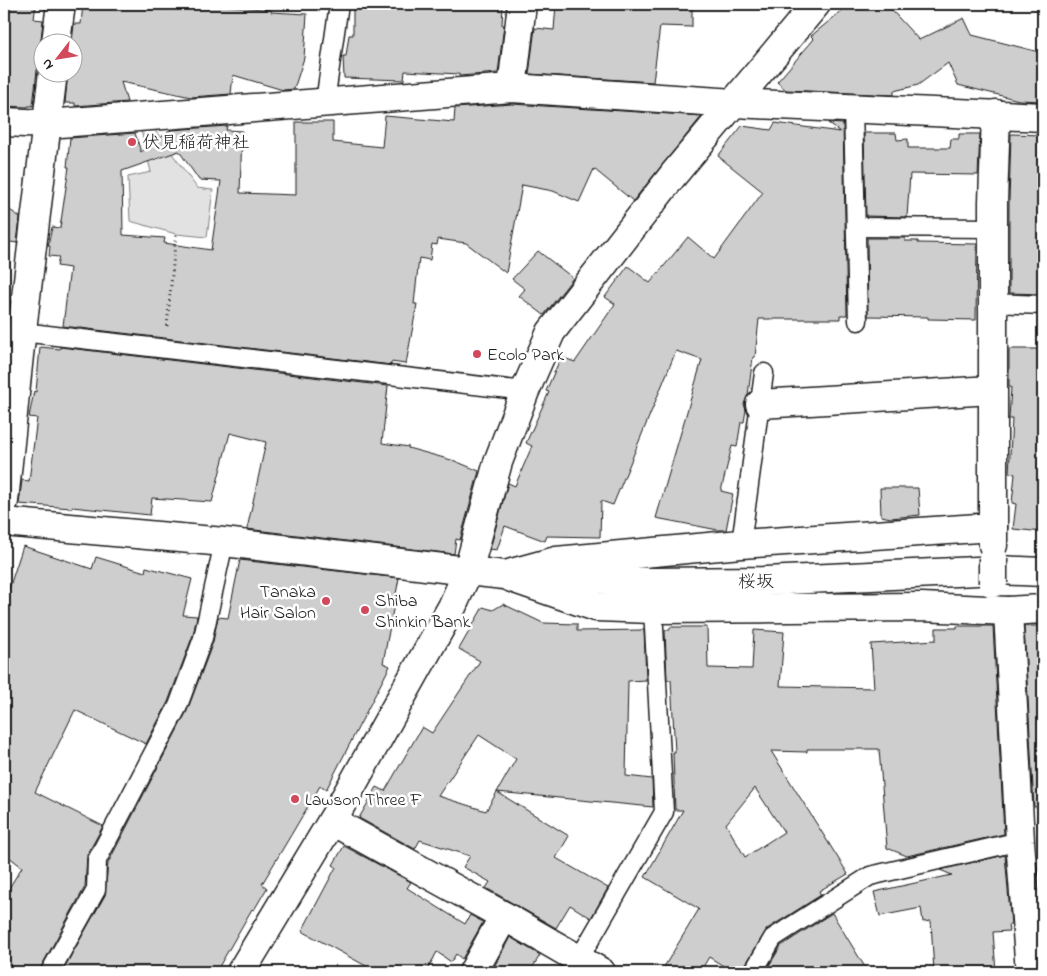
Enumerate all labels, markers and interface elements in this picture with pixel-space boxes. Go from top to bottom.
north arrow [32,32,82,82]
text: N [37,54,60,73]
place label: 伏見稲荷神社 [142,131,250,157]
marker: 伏見稲荷神社 [126,136,138,148]
place label: Ecolo Park [487,343,564,369]
marker: Ecolo Park [471,348,483,360]
street label: 桜坂 [738,570,774,596]
place label: Tanaka Hair Salon [240,580,316,627]
place label: Shiba Shinkin Bank [375,589,470,636]
marker: Tanaka Hair Salon [320,595,332,607]
marker: Shiba Shinkin Bank [359,604,371,616]
place label: Lawson Three F [305,788,422,814]
marker: Lawson Three F [289,793,301,805]

